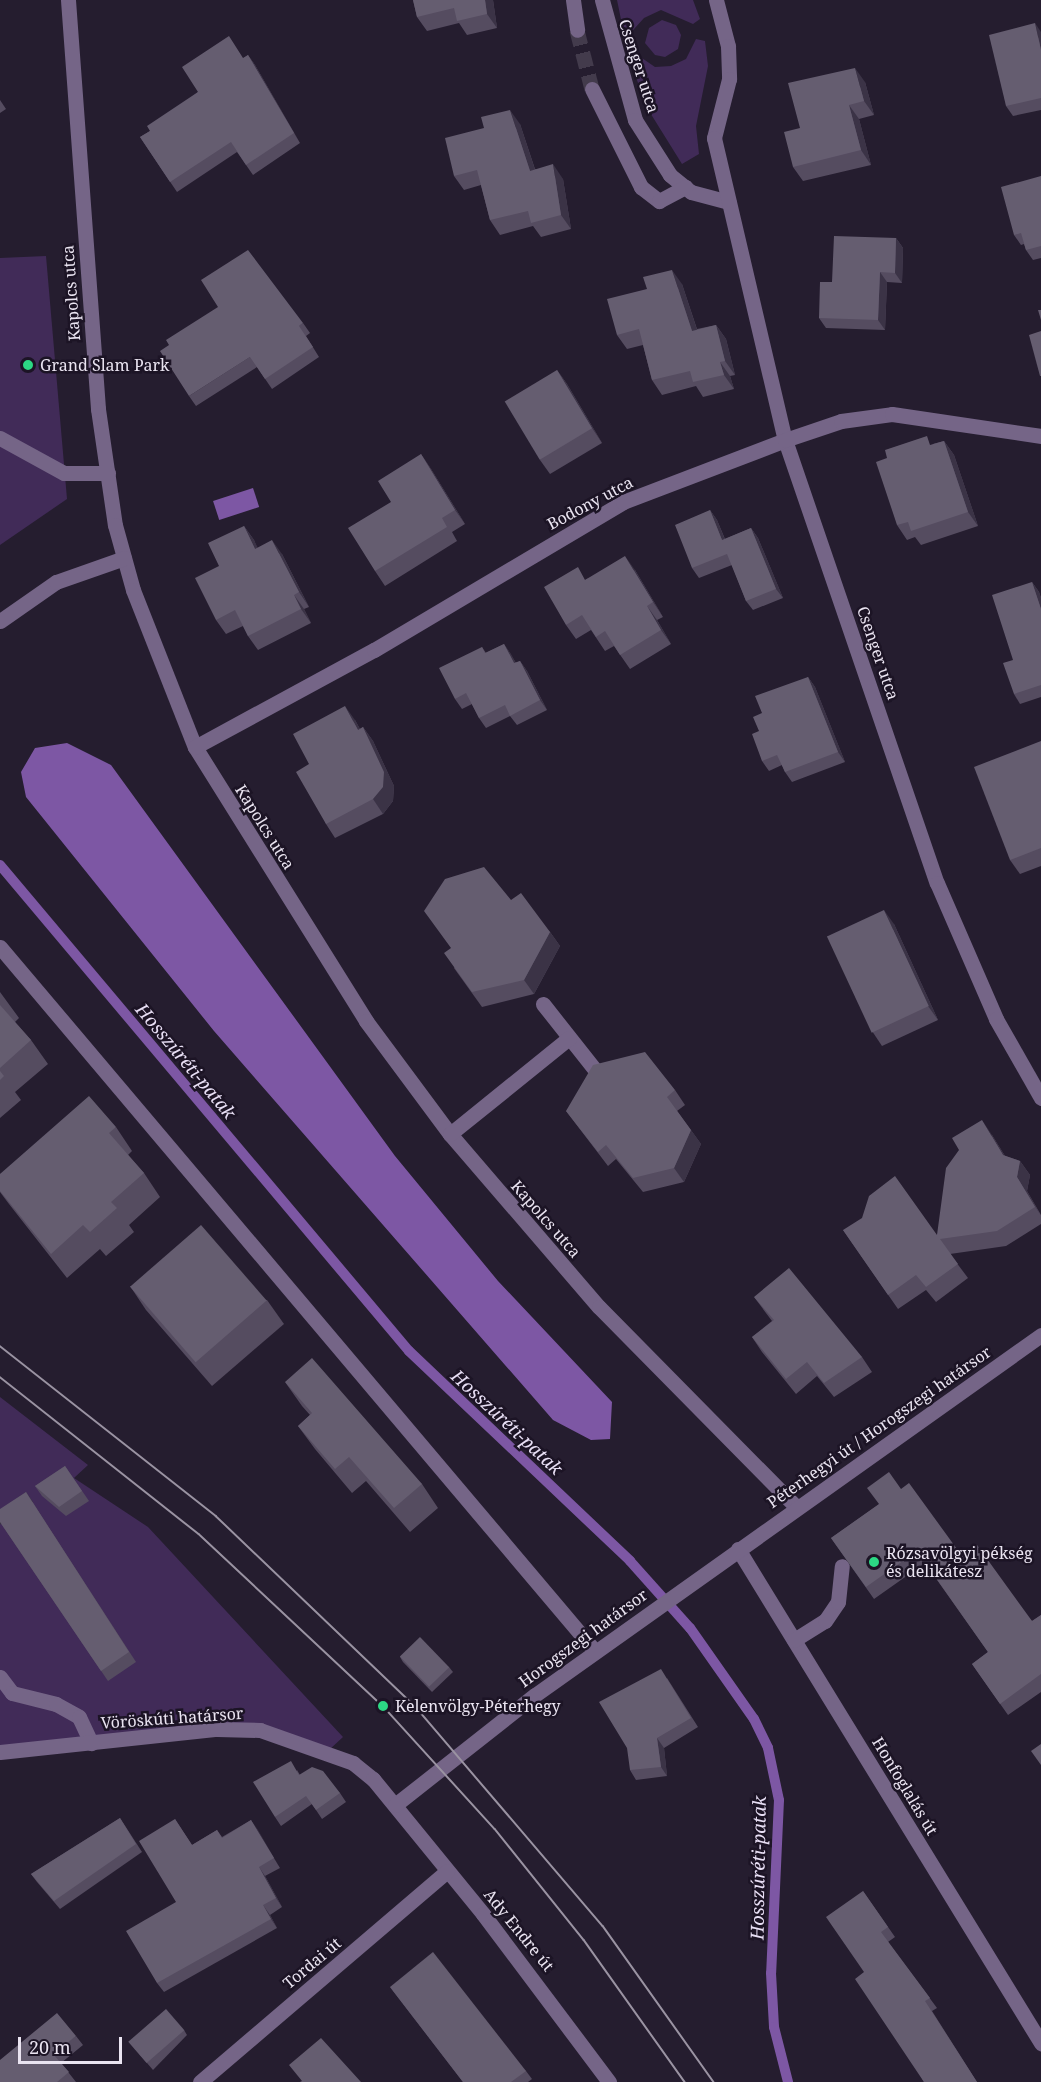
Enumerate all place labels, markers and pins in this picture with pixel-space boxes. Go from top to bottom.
place label: Grand Slam Park [40,355,169,375]
marker: Grand Slam Park [21,358,35,372]
place label: Rózsavölgyi pékség és delikátesz [886,1543,1033,1581]
marker: Rózsavölgyi pékség és delikátesz [867,1555,881,1569]
place label: Kelenvölgy-Péterhegy [395,1696,561,1716]
marker: Kelenvölgy-Péterhegy [376,1699,390,1713]

